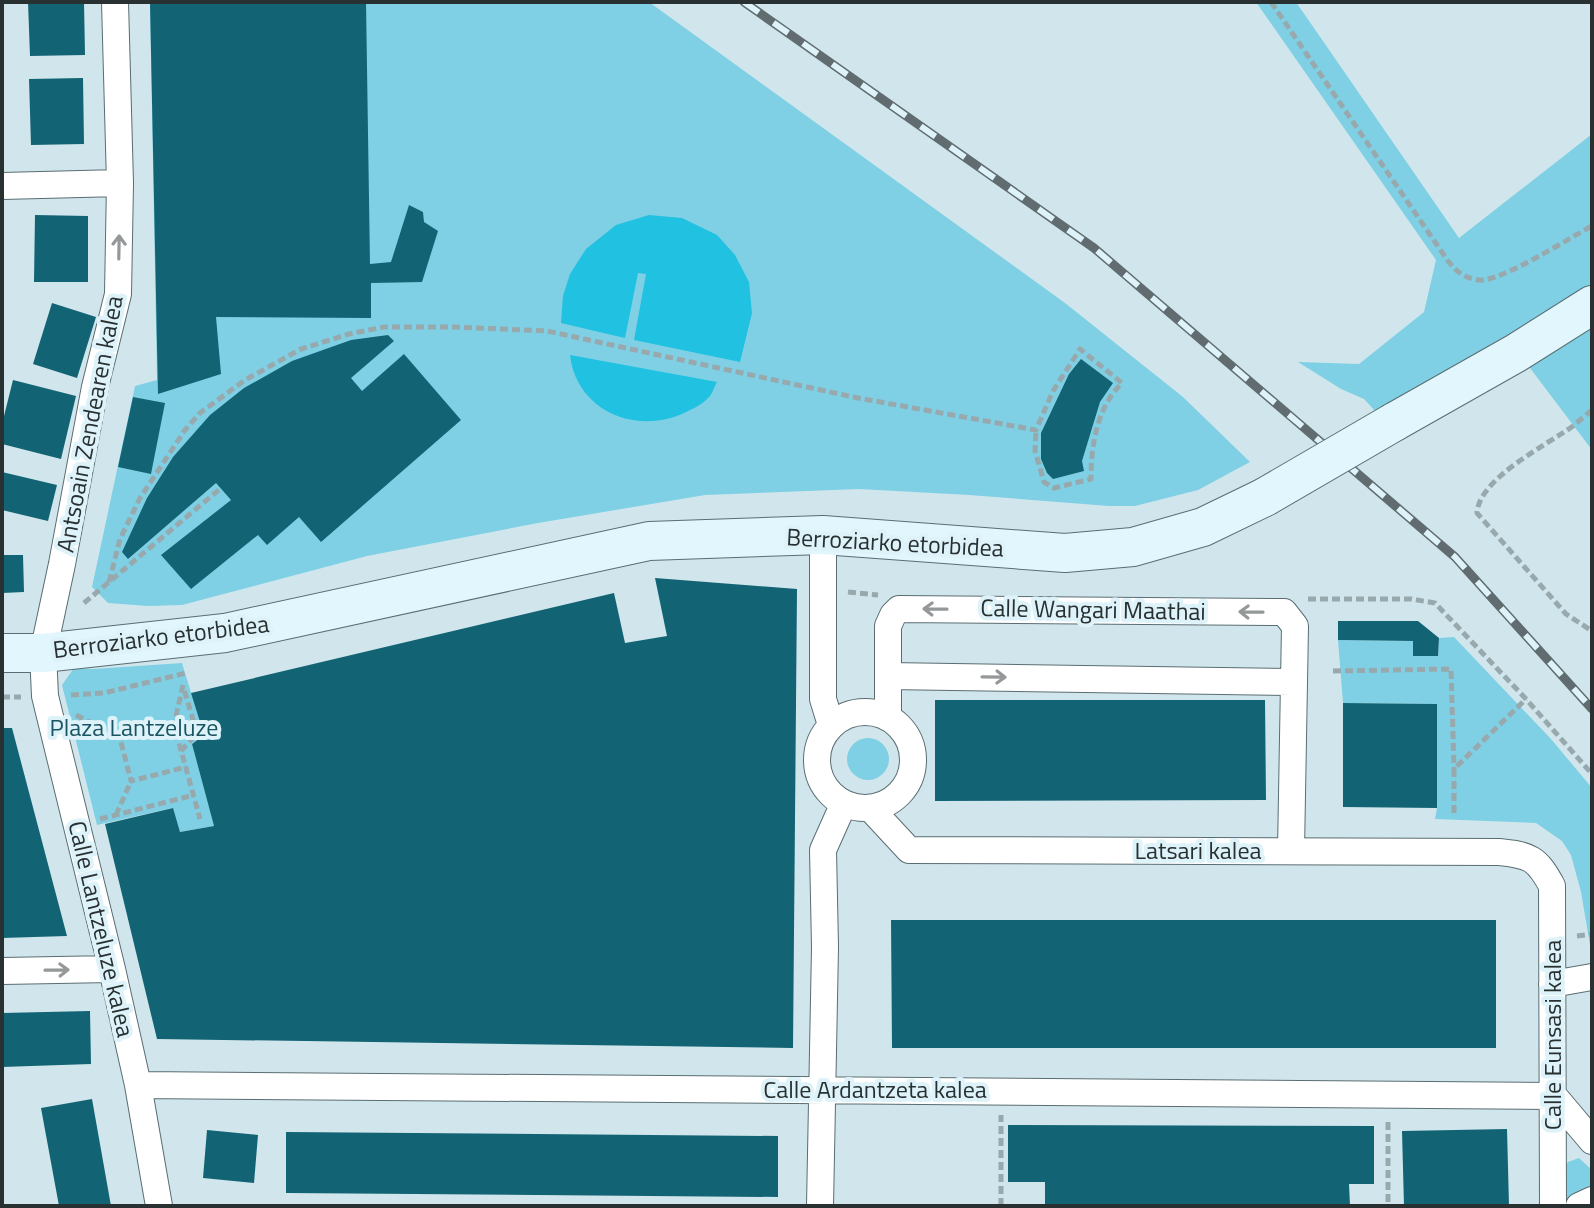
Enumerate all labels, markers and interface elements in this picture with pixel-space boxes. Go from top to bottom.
one-way arrow [111,234,127,261]
street label: Antsoain Zendearen kalea [46,292,132,555]
street label: Berroziarko etorbidea [785,518,1005,566]
street label: Calle Wangari Maathai [980,589,1206,629]
one-way arrow [922,601,949,617]
one-way arrow [1238,604,1265,620]
street label: Berroziarko etorbidea [51,605,271,667]
one-way arrow [980,669,1007,685]
park label: Plaza Lantzeluze [49,709,219,745]
street label: Calle Lantzeluze kalea [60,817,144,1040]
street label: Latsari kalea [1134,832,1262,868]
street label: Calle Eunsasi kalea [1534,940,1570,1130]
one-way arrow [43,962,70,978]
street label: Calle Ardantzeta kalea [763,1071,987,1107]

